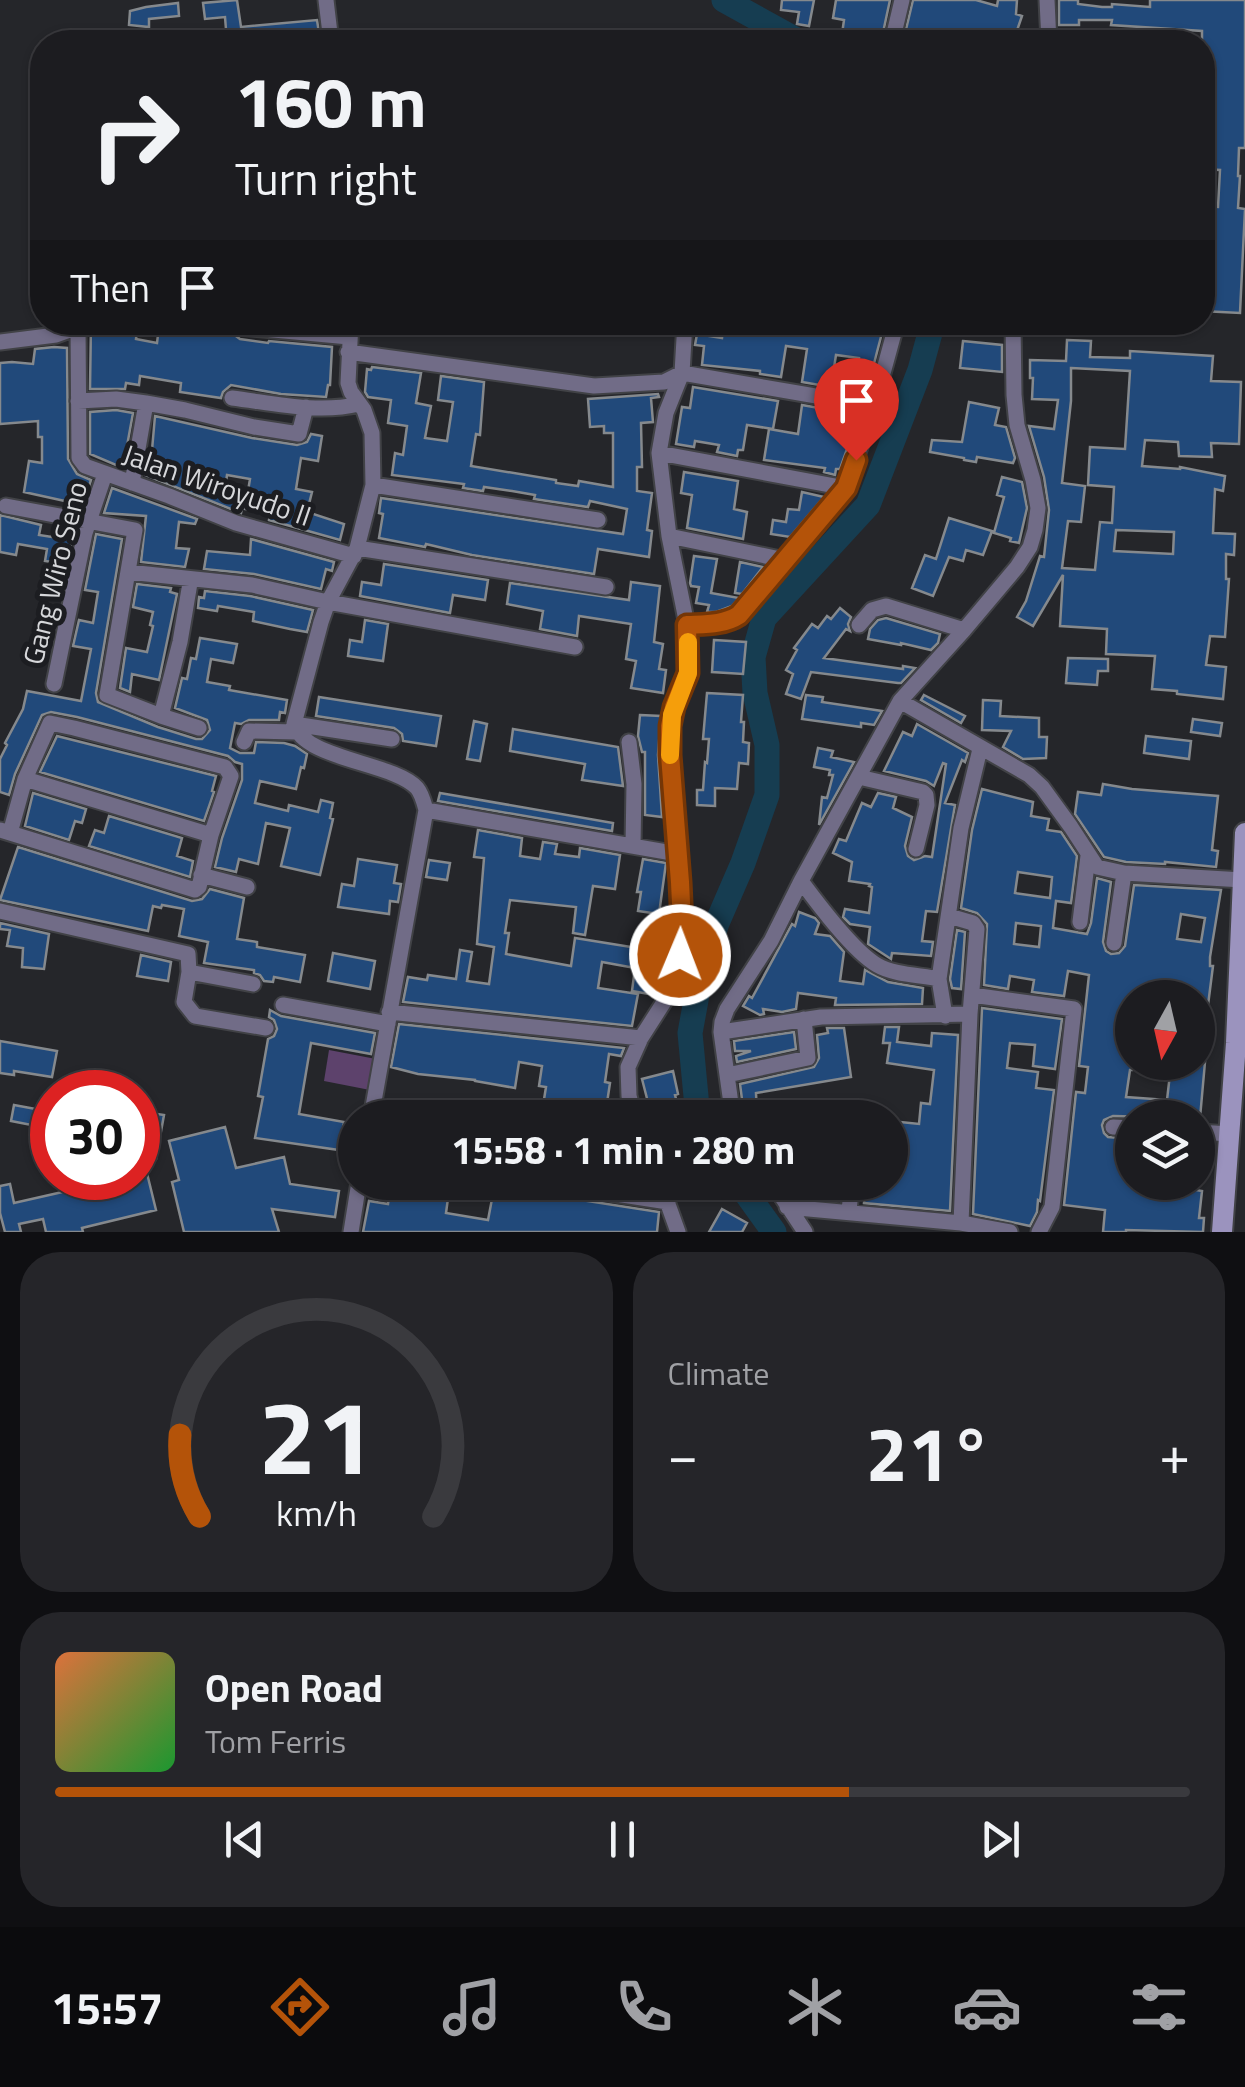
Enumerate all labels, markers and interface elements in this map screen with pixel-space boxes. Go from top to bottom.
text: 160 m [235,48,427,154]
icon: right [70,70,200,200]
text: Turn right [235,144,417,212]
text: Then [70,259,150,317]
icon: arrive [170,260,225,315]
pin [814,358,899,461]
icon: arrive [829,373,884,428]
street label: Jalan Wiroyudo II [117,432,317,537]
street label: Gang Wiro Seno [11,477,98,669]
position arrow [628,903,732,1007]
north arrow [1115,980,1215,1080]
map controls [1115,980,1215,1200]
speed limit sign: 30 [30,1070,160,1200]
button: layers [1115,1100,1215,1200]
text: 15:58 · 1 min · 280 m [451,1121,795,1179]
text: Climate [668,1349,769,1397]
text: 21 [258,1356,374,1514]
text: 21° [866,1396,992,1510]
text: − [668,1412,698,1495]
text: + [1159,1412,1190,1495]
text: km/h [276,1485,357,1540]
text: Open Road [205,1659,383,1717]
text: Tom Ferris [205,1717,346,1765]
icon: previous [217,1812,272,1867]
icon: pause [595,1812,650,1867]
icon: next [973,1812,1028,1867]
icon: directions [265,1972,335,2042]
icon: music [437,1972,507,2042]
icon: phone [609,1972,679,2042]
icon: climate [780,1972,850,2042]
icon: car [952,1972,1022,2042]
icon: filters [1124,1972,1194,2042]
text: 15:57 [51,1973,163,2041]

